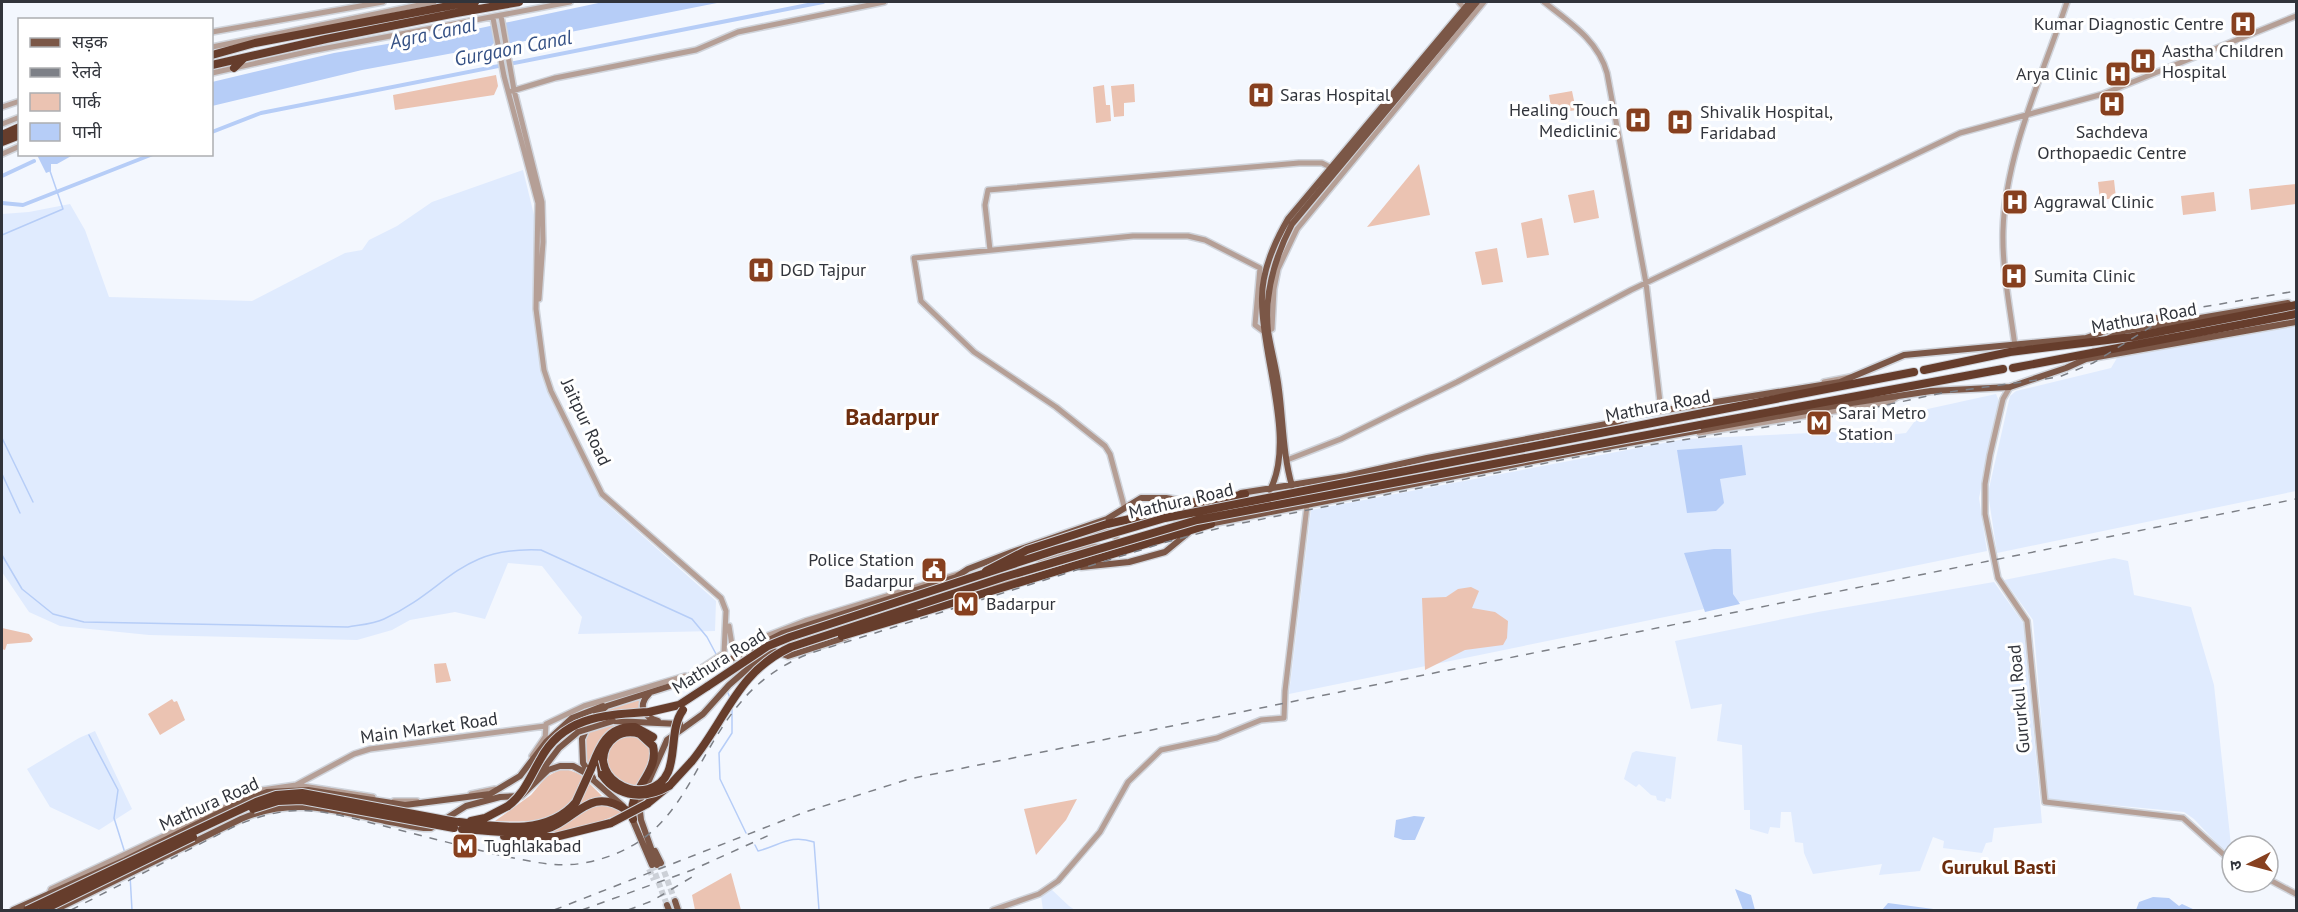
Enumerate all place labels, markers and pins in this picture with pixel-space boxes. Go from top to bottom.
hospital icon: Kumar Diagnostic Centre [2228,9,2258,39]
place label: Kumar Diagnostic Centre [2034,12,2224,35]
place label: Aastha Children Hospital [2162,39,2284,83]
hospital icon: Aastha Children Hospital [2128,46,2158,76]
hospital icon: Arya Clinic [2103,59,2133,89]
place label: Arya Clinic [2016,62,2098,85]
hospital icon: Saras Hospital [1246,80,1276,110]
place label: Saras Hospital [1280,83,1391,106]
hospital icon: Sachdeva Orthopaedic Centre [2097,89,2127,119]
place label: Healing Touch Mediclinic [1509,98,1618,142]
place label: Shivalik Hospital, Faridabad [1700,100,1833,144]
hospital icon: Healing Touch Mediclinic [1623,105,1653,135]
hospital icon: Shivalik Hospital, Faridabad [1665,107,1695,137]
place label: Sachdeva Orthopaedic Centre [2037,120,2187,164]
hospital icon: Aggrawal Clinic [2000,187,2030,217]
place label: Aggrawal Clinic [2034,190,2154,213]
hospital icon: DGD Tajpur [746,255,776,285]
place label: DGD Tajpur [780,258,866,281]
hospital icon: Sumita Clinic [1999,261,2029,291]
place label: Sumita Clinic [2034,264,2136,287]
place label: Sarai Metro Station [1838,401,1926,445]
metro station icon: Sarai Metro Station [1804,408,1834,438]
place label: Police Station Badarpur [808,548,914,592]
public building icon: Police Station Badarpur [919,555,949,585]
metro station icon: Badarpur [951,589,981,619]
place label: Badarpur [986,592,1056,615]
metro station icon: Tughlakabad [450,831,480,861]
place label: Tughlakabad [484,834,581,857]

